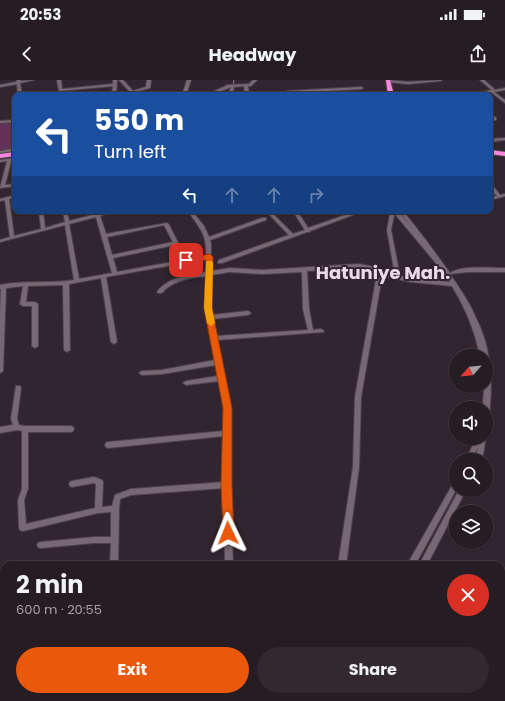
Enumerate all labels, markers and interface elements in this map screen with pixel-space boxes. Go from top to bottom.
text: 20:53 [20,4,61,25]
text: Headway [209,42,296,67]
icon: back [16,43,38,65]
icon: share [467,43,489,65]
text: 550 m [94,101,184,140]
icon: left [28,108,80,160]
text: Turn left [94,139,166,164]
icon: left [179,184,201,206]
icon: ahead [221,184,243,206]
icon: ahead [263,184,285,206]
icon: right [305,184,327,206]
pin [169,243,203,277]
icon: arrive [175,249,197,271]
district label: Hatuniye Mah. [316,260,450,285]
north arrow [449,349,493,393]
map controls [449,349,493,549]
button: sound [449,401,493,445]
button: search [449,453,493,497]
button: layers [449,505,493,549]
position arrow [207,512,249,554]
text: 2 min [16,568,83,601]
button: close [447,574,489,616]
text: 600 m · 20:55 [16,600,102,619]
button: Exit [16,647,249,693]
button: Share [257,647,489,693]

